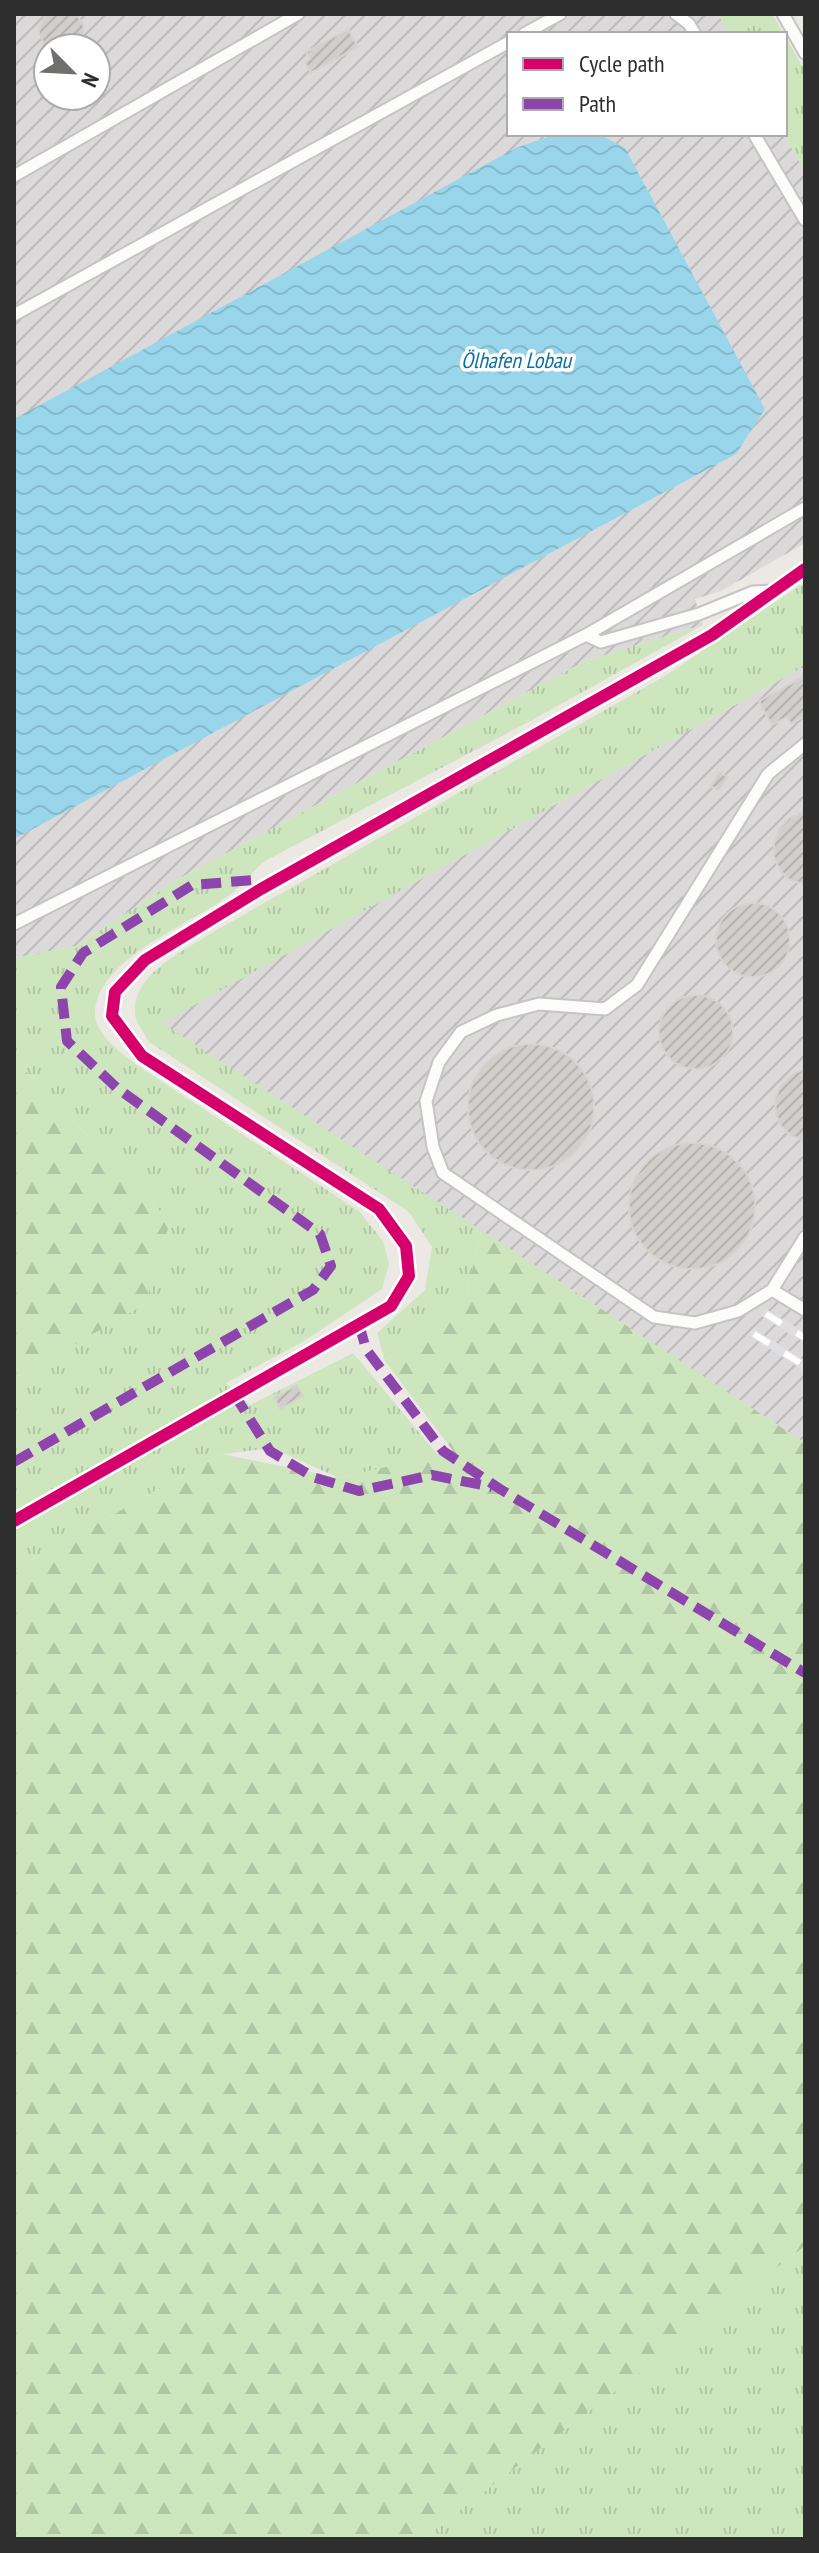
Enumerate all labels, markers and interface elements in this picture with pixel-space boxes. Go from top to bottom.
north arrow [32,32,112,112]
legend [507,32,787,136]
text: Cycle path [579,48,665,79]
text: N [75,69,105,91]
text: Path [579,88,616,119]
water label: Ölhafen Lobau [461,346,573,374]

